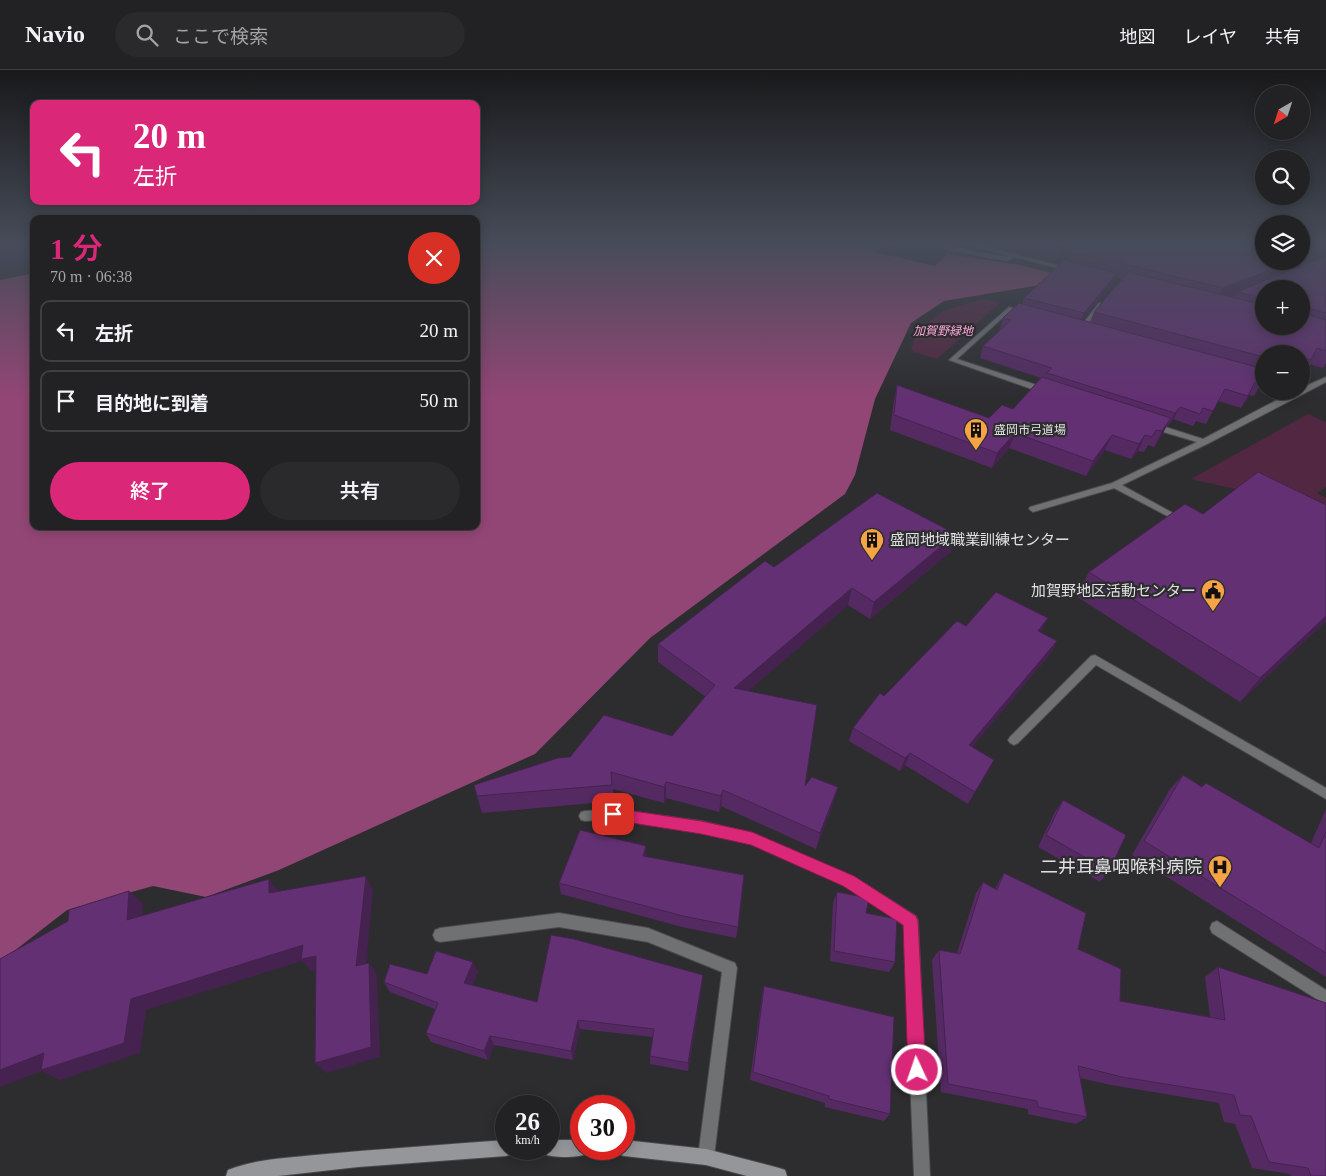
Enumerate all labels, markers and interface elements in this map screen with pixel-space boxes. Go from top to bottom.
search box [115,12,465,57]
text: Navio [25,21,85,47]
icon: search [133,21,161,49]
text: ここで検索 [173,26,268,47]
text: 地図 [1120,27,1156,47]
text: レイヤ [1184,27,1237,47]
text: 共有 [1265,27,1301,47]
north arrow [1255,85,1310,140]
map controls [1255,85,1310,400]
text: 20 m [133,117,206,156]
icon: left [50,120,115,185]
button: search [1255,150,1310,205]
text: 左折 [133,164,177,189]
button: layers [1255,215,1310,270]
text: 1 分 [50,232,103,265]
button: close [408,232,460,284]
text: 70 m · 06:38 [50,268,132,285]
button: + [1255,280,1310,335]
icon: left [52,317,80,345]
text: 20 m [419,320,458,341]
text: 左折 [95,323,133,344]
park label: 加賀野緑地 [913,324,975,338]
button: − [1255,345,1310,400]
icon: arrive [52,387,80,415]
text: 50 m [419,390,458,411]
text: 目的地に到着 [95,393,209,414]
building icon: 盛岡市弓道場 [963,417,989,451]
place label: 盛岡市弓道場 [994,423,1066,437]
button: 終了 [50,462,250,520]
button: 共有 [260,462,460,520]
building icon: 盛岡地域職業訓練センター [859,527,885,561]
place label: 盛岡地域職業訓練センター [890,531,1070,548]
public building icon: 加賀野地区活動センター [1200,578,1226,612]
place label: 加賀野地区活動センター [1031,583,1196,599]
pin [592,793,634,835]
icon: arrive [599,800,627,828]
hospital icon: 二井耳鼻咽喉科病院 [1207,854,1233,888]
place label: 二井耳鼻咽喉科病院 [1040,857,1202,877]
position arrow [890,1043,942,1095]
speed limit sign: 30 [570,1095,635,1160]
text: 26 [515,1108,540,1135]
text: km/h [515,1133,540,1147]

